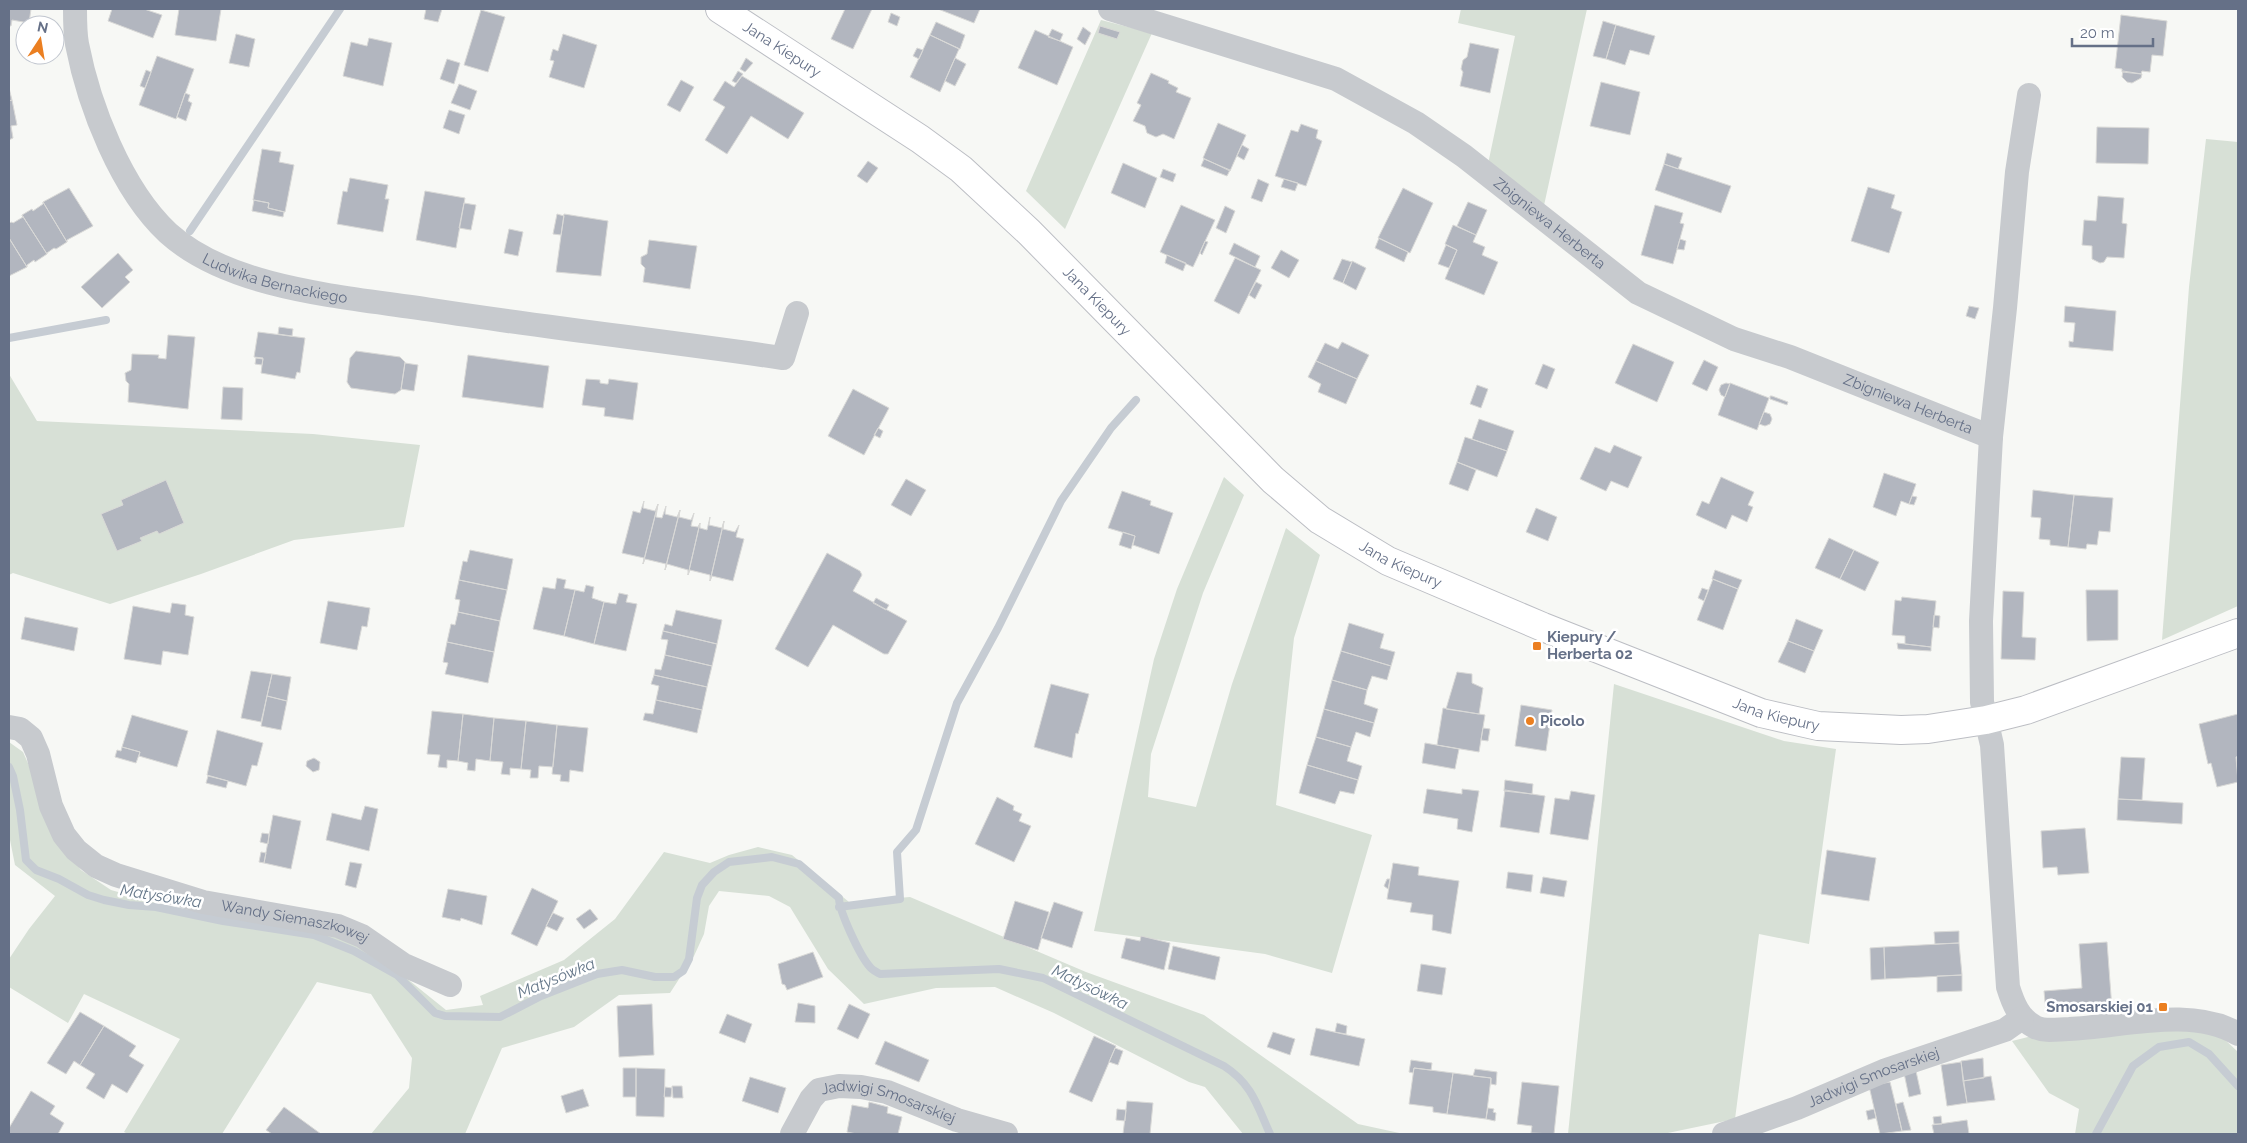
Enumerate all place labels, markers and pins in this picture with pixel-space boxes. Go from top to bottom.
place label: Kiepury / Herberta 02 [1547,628,1633,663]
marker: Kiepury / Herberta 02 [1531,640,1543,652]
place label: Picolo [1540,712,1585,730]
marker: Picolo [1524,715,1536,727]
place label: Smosarskiej 01 [2046,998,2154,1016]
marker: Smosarskiej 01 [2157,1001,2169,1013]

